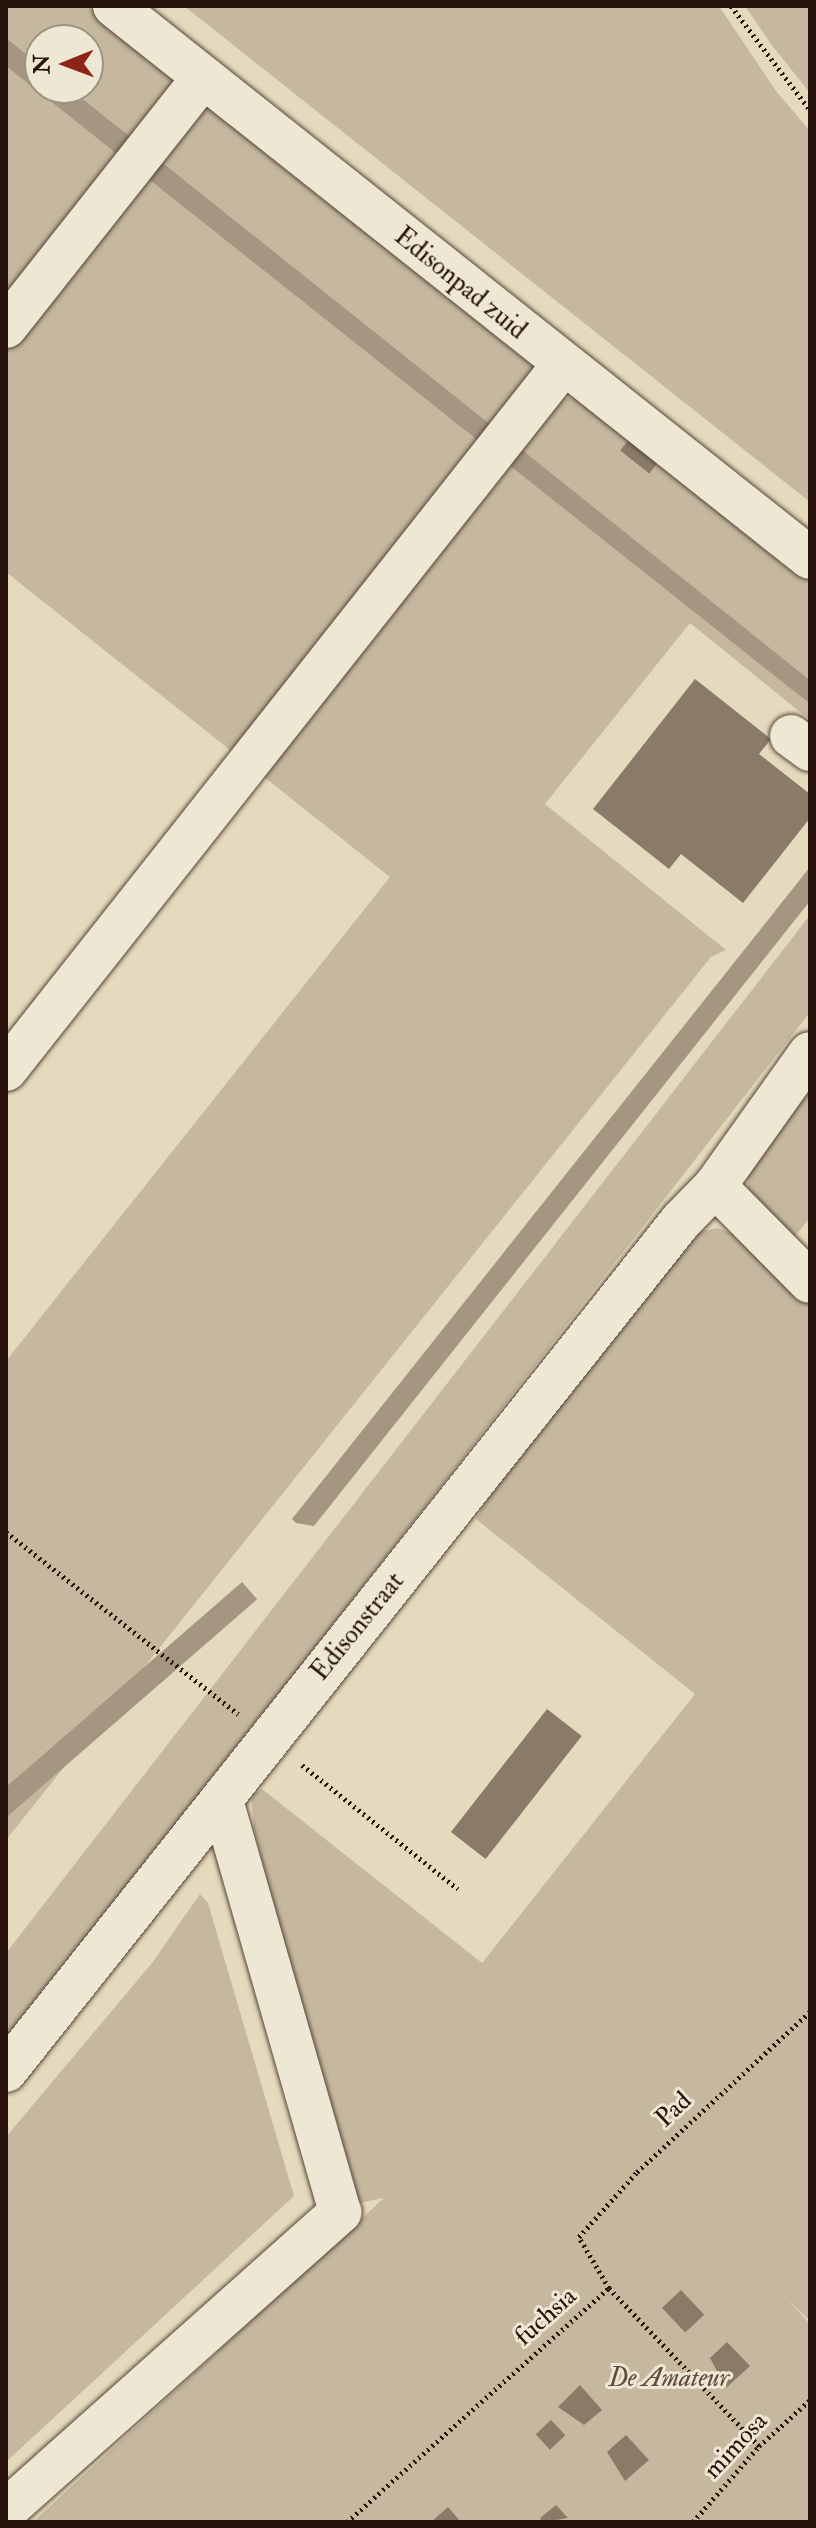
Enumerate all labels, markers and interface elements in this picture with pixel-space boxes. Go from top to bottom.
north arrow [24,24,104,104]
text: N [28,54,56,74]
street label: Edisonpad zuid [388,221,532,347]
street label: Edisonstraat [305,1567,411,1687]
street label: Pad [649,2086,699,2134]
street label: fuchsia [509,2281,583,2353]
park label: De Amateur [609,2363,729,2395]
street label: mimosa [698,2406,774,2486]

